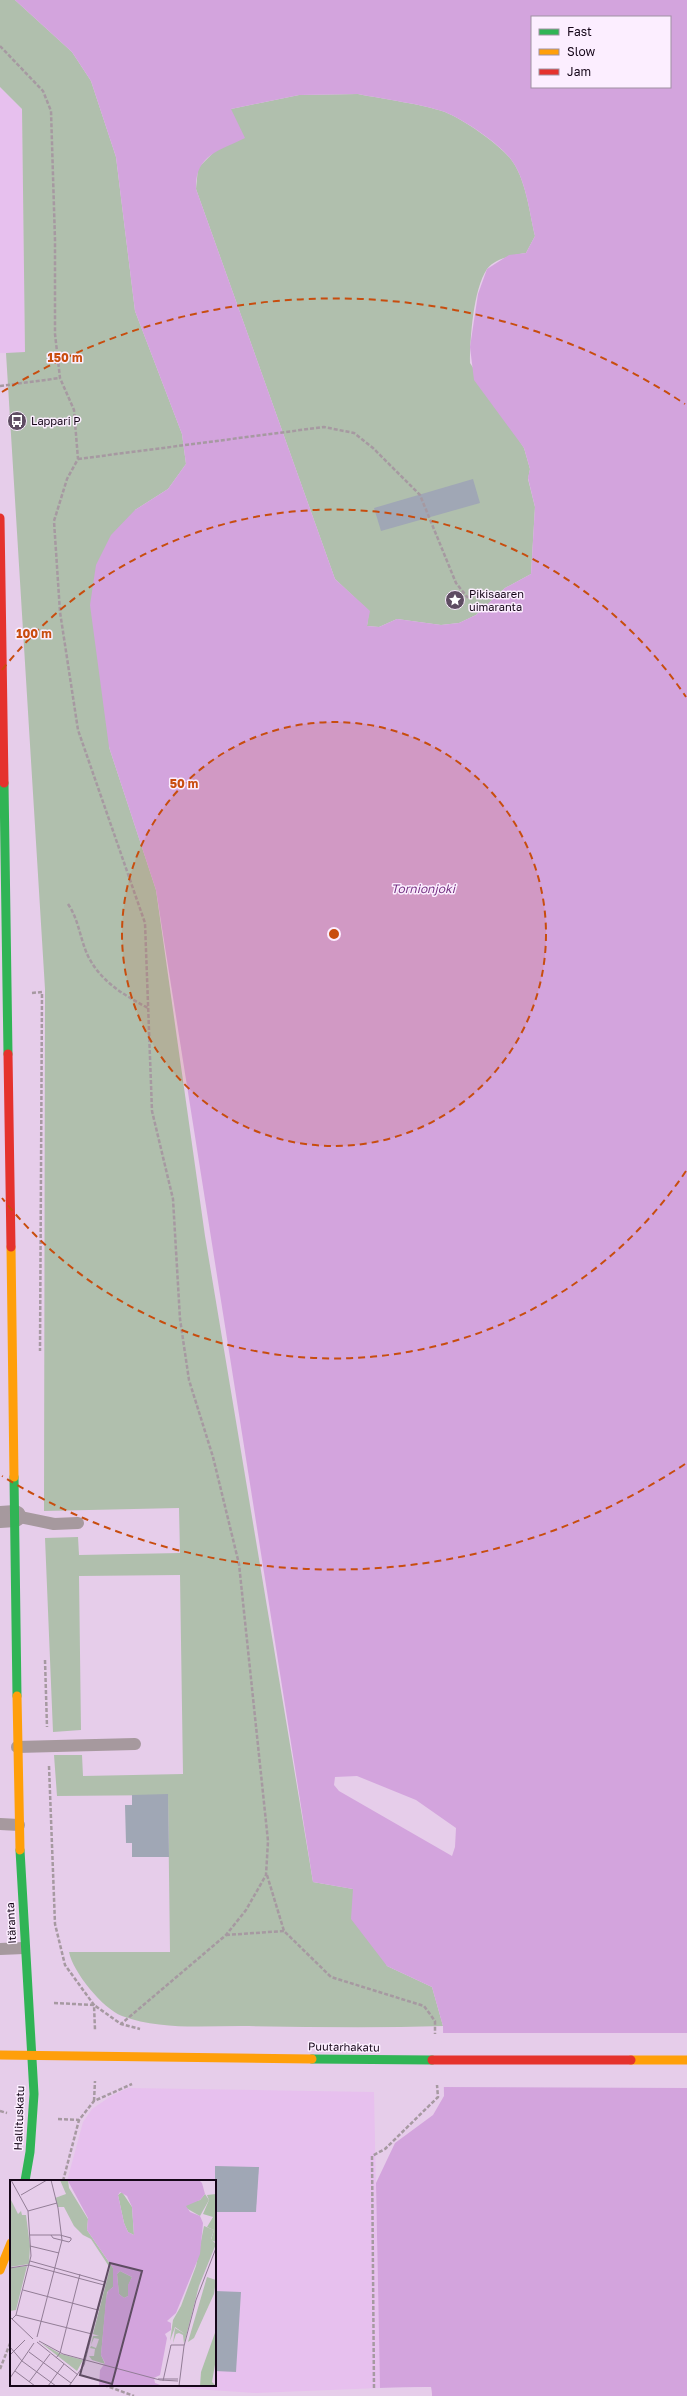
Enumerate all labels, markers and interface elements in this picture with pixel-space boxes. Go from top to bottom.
legend [531,16,671,88]
text: Fast [567,24,592,39]
text: Slow [567,44,595,59]
text: Jam [567,64,591,79]
text: 150 m [48,350,82,365]
bus stop icon: Lappari P [6,410,28,432]
place label: Lappari P [31,414,81,427]
place label: Pikisaaren uimaranta [469,587,524,613]
place icon: Pikisaaren uimaranta [444,589,466,611]
text: 100 m [16,626,52,641]
text: 50 m [170,776,198,791]
water label: Tornionjoki [391,881,457,896]
centre of rings [327,927,341,941]
street label: Itäranta [3,1902,18,1944]
street label: Puutarhakatu [308,2039,380,2054]
street label: Hallituskatu [11,2085,26,2151]
inset map [10,2180,216,2386]

